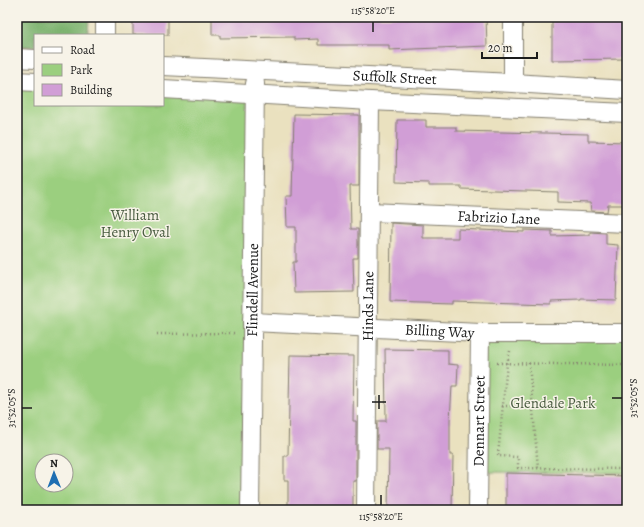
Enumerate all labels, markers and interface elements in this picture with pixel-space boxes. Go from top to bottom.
text: 115°58'20"E [351,4,395,17]
legend [34,34,164,106]
scale bar [482,34,537,60]
text: 20 m [488,40,512,56]
text: Road [70,42,96,58]
text: Park [70,62,93,78]
street label: Suffolk Street [352,65,437,89]
text: Building [70,82,112,98]
park label: William Henry Oval [100,205,170,242]
street label: Fabrizio Lane [457,206,541,229]
street label: Flindell Avenue [242,243,263,337]
street label: Hinds Lane [358,270,378,341]
street label: Billing Way [405,319,475,343]
street label: Dennart Street [468,375,490,467]
text: 31°52'05"S [627,378,640,418]
text: 31°52'05"S [5,388,18,428]
park label: Glendale Park [510,393,596,413]
north arrow [34,453,74,493]
text: N [50,456,58,471]
text: 115°58'20"E [359,510,403,523]

